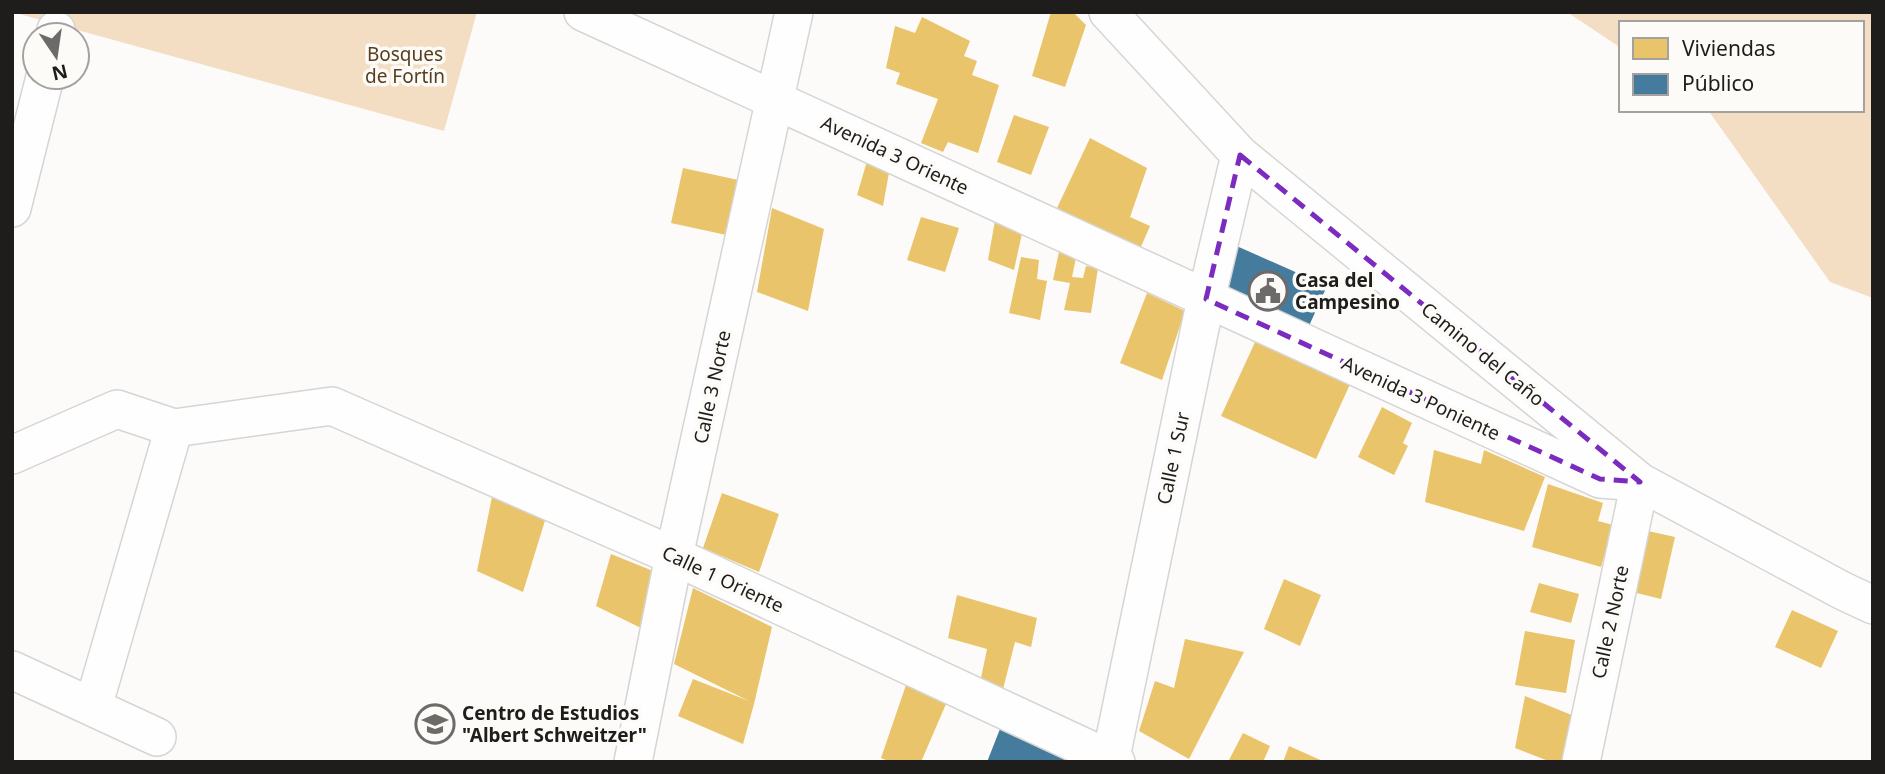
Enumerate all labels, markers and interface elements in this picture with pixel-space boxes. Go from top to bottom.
north arrow [21,21,91,91]
legend [1619,21,1864,112]
text: Viviendas [1682,34,1776,62]
park label: Bosques de Fortín [365,41,445,89]
text: N [49,58,70,87]
text: Público [1682,69,1754,97]
street label: Avenida 3 Oriente [817,109,973,201]
place label: Casa del Campesino [1295,267,1400,315]
public building icon: Casa del Campesino [1247,270,1289,312]
street label: Camino del Caño [1416,296,1550,412]
street label: Calle 3 Norte [687,328,737,446]
street label: Avenida 3 Poniente [1338,350,1504,446]
street label: Calle 1 Sur [1151,409,1196,507]
street label: Calle 1 Oriente [658,539,788,619]
street label: Calle 2 Norte [1585,563,1635,681]
place label: Centro de Estudios "Albert Schweitzer" [462,700,647,748]
school or university icon: Centro de Estudios "Albert Schweitzer" [414,703,456,745]

